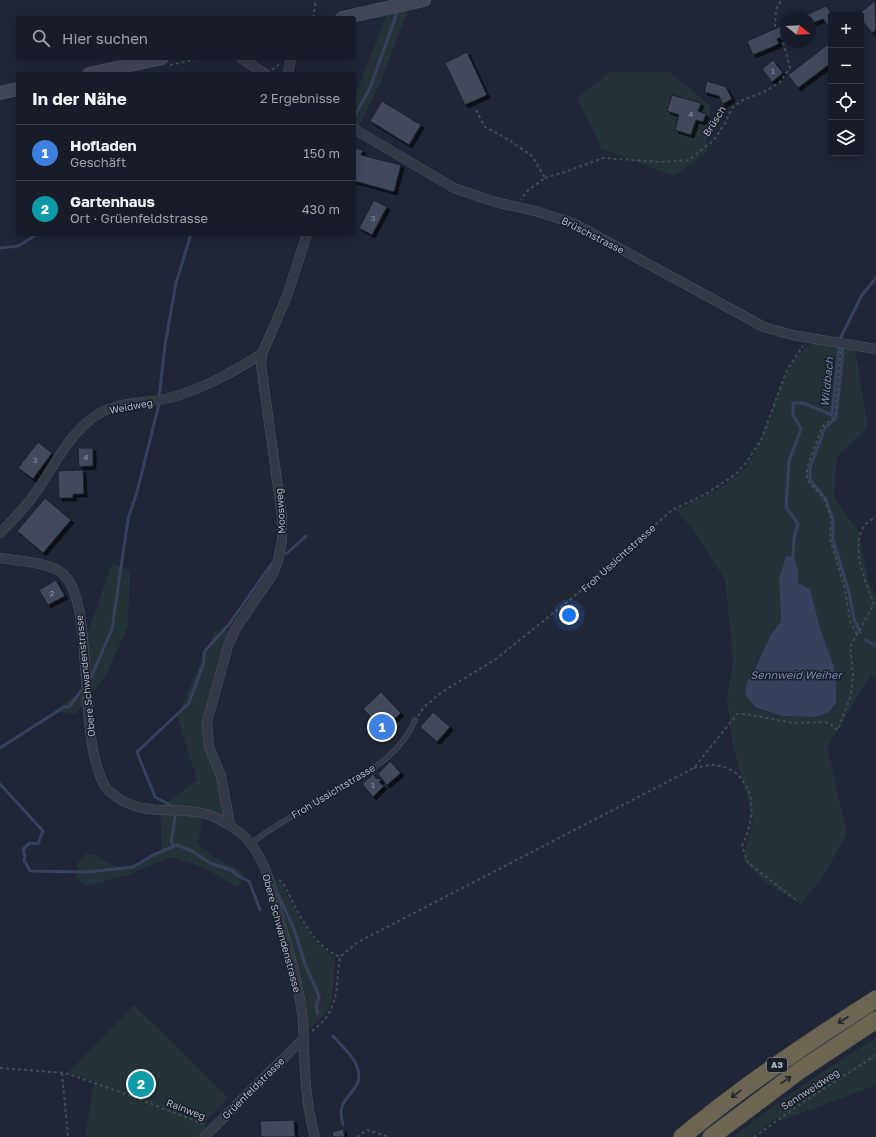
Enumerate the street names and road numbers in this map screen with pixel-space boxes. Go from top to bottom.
street label: Brüsch [700,104,728,138]
street label: Brüschstrasse [560,214,627,256]
street label: Weidweg [108,396,154,416]
street label: Moosweg [272,488,288,534]
street label: Froh Ussichtstrasse [578,521,658,594]
street label: Obere Schwandenstrasse [73,614,97,737]
street label: Froh Ussichtstrasse [289,761,377,821]
street label: Obere Schwandenstrasse [260,872,304,994]
street label: Grüenfeldstrasse [220,1054,287,1121]
road number: A3 [767,1058,787,1072]
street label: Sennweidweg [779,1066,841,1112]
street label: Rainweg [165,1096,207,1122]

